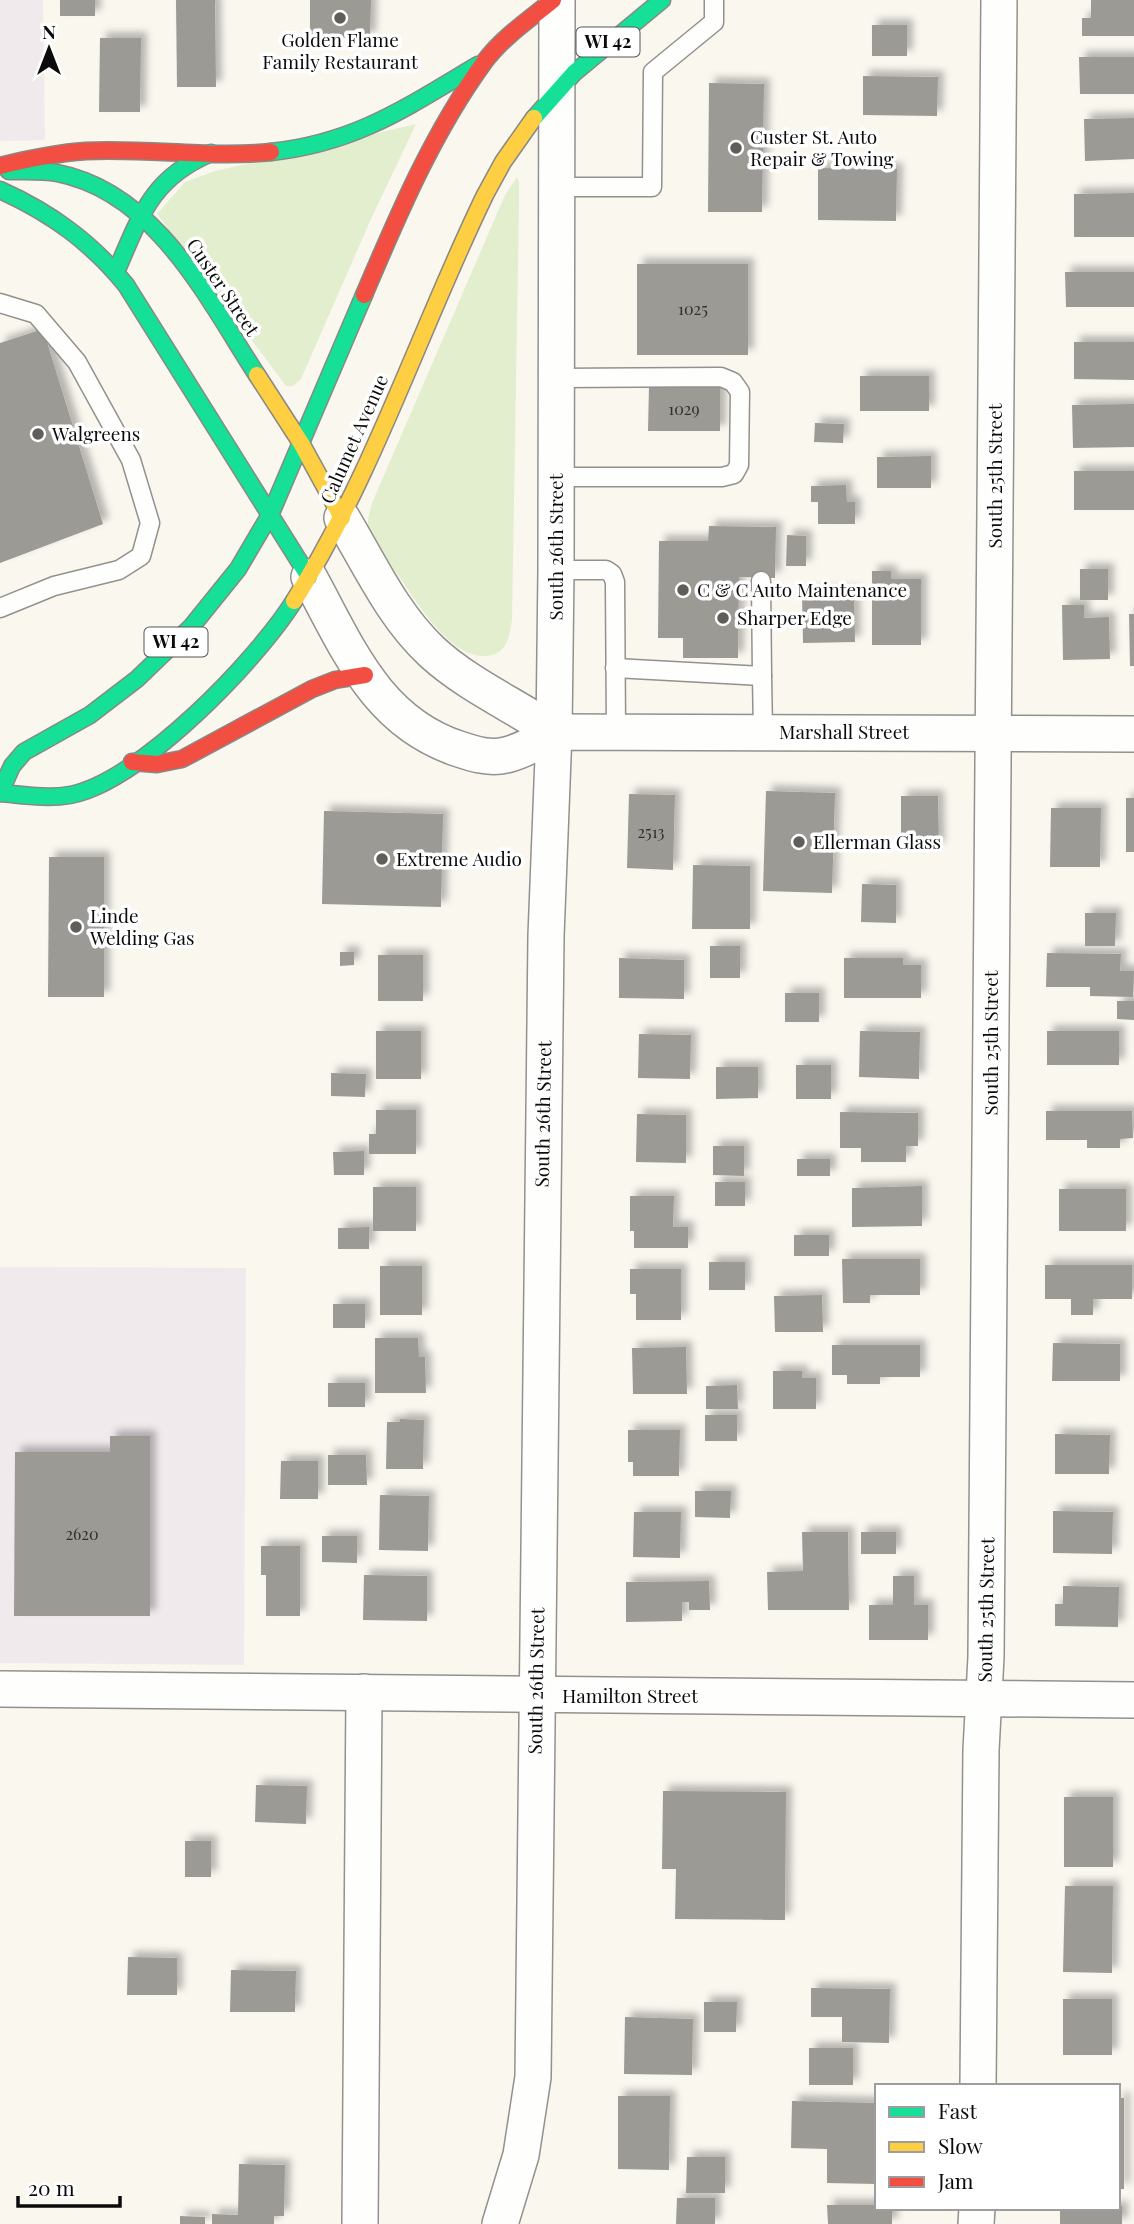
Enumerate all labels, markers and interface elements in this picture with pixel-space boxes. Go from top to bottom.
marker: Golden Flame Family Restaurant [332,10,348,26]
north arrow [14,14,84,84]
text: N [42,18,56,44]
place label: Golden Flame Family Restaurant [262,26,418,74]
road number: WI 42 [576,28,640,56]
place label: Custer St. Auto Repair & Towing [750,123,894,171]
marker: Custer St. Auto Repair & Towing [728,140,744,156]
street label: Custer Street [182,232,266,341]
house number: 1025 [678,298,708,319]
street label: Calumet Avenue [313,370,393,507]
house number: 1029 [668,398,700,419]
street label: South 25th Street [981,403,1007,548]
place label: Walgreens [51,420,140,446]
marker: Walgreens [30,426,46,442]
street label: South 26th Street [542,473,568,620]
place label: C & C Auto Maintenance [697,576,907,602]
marker: C & C Auto Maintenance [675,582,691,598]
place label: Sharper Edge [737,604,852,630]
marker: Sharper Edge [715,610,731,626]
road number: WI 42 [144,628,208,656]
street label: Marshall Street [779,718,909,744]
house number: 2513 [637,821,665,842]
place label: Ellerman Glass [813,828,941,854]
marker: Ellerman Glass [791,834,807,850]
place label: Extreme Audio [396,845,522,871]
marker: Extreme Audio [374,851,390,867]
place label: Linde Welding Gas [89,902,194,950]
marker: Linde Welding Gas [68,919,84,935]
street label: South 25th Street [977,970,1003,1115]
street label: South 26th Street [528,1040,556,1188]
house number: 2620 [65,1523,99,1544]
street label: South 25th Street [971,1537,999,1683]
street label: South 26th Street [521,1607,549,1755]
street label: Hamilton Street [562,1682,698,1708]
legend [875,2084,1120,2210]
text: Fast [938,2096,977,2124]
text: Slow [938,2131,983,2159]
scale bar [18,2164,119,2208]
text: Jam [937,2166,974,2194]
text: 20 m [28,2173,75,2201]

